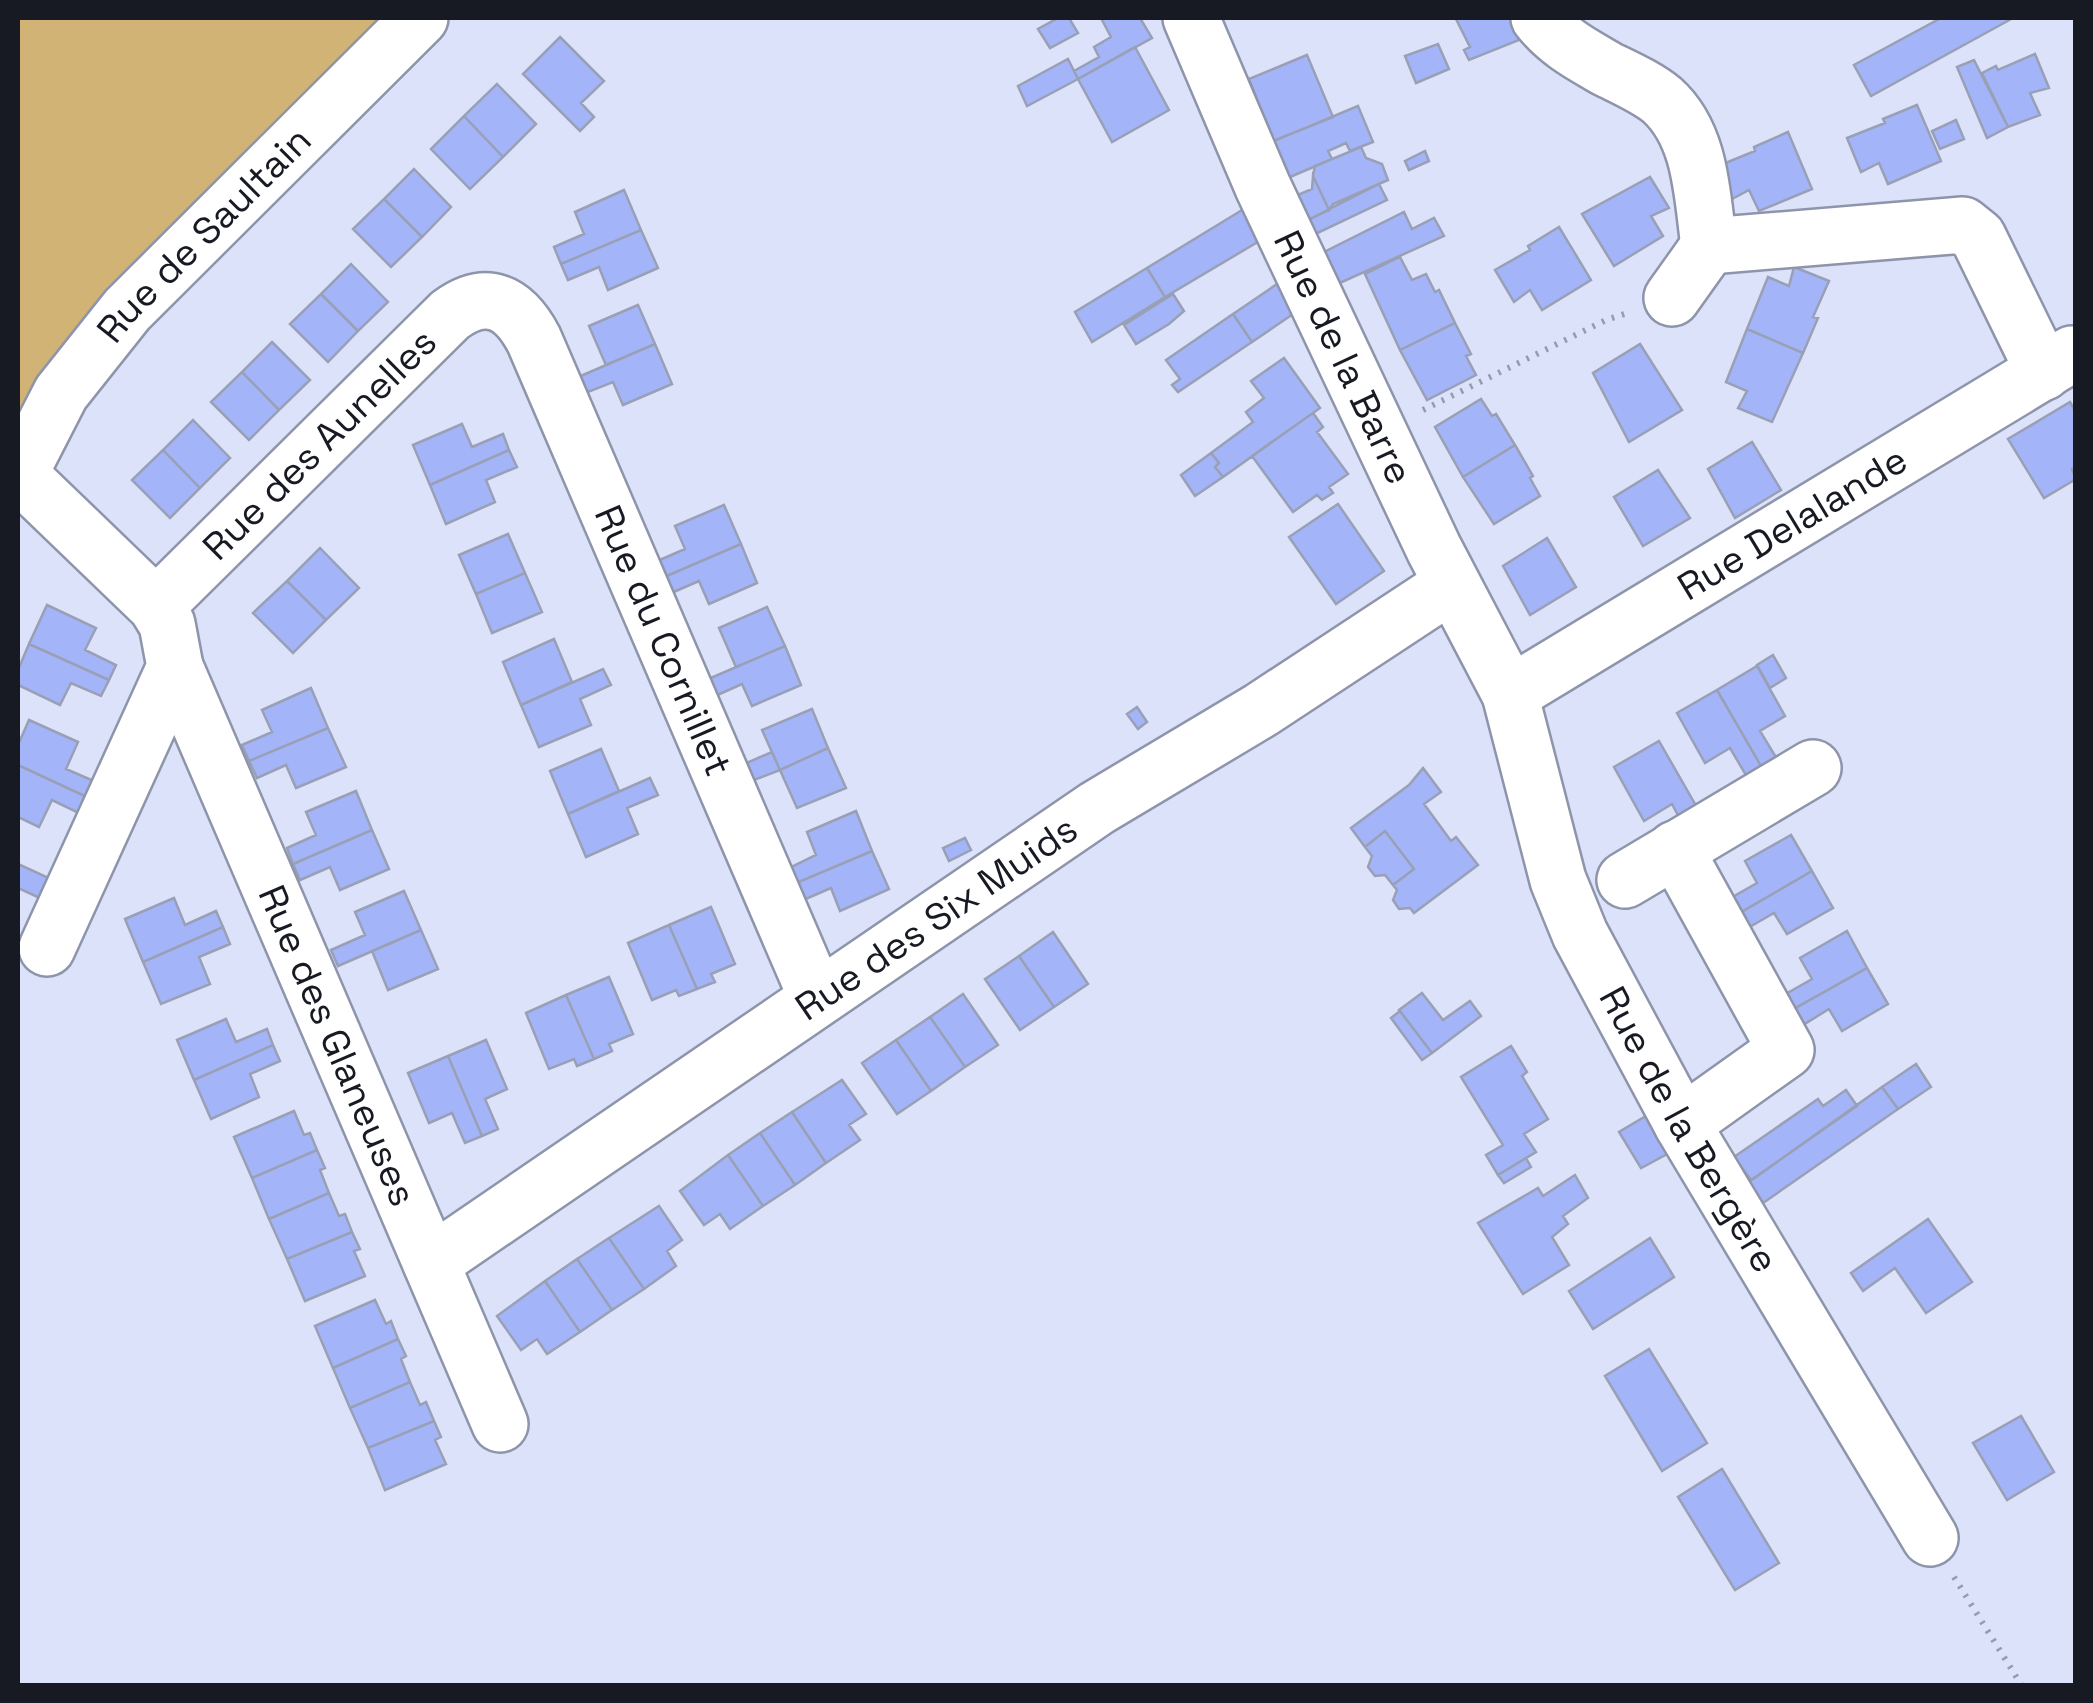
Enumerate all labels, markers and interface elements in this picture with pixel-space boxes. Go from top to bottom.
street label: Rue de Saultain [86,116,321,352]
street label: Rue de la Barre [1263,223,1424,492]
street label: Rue des Aunelles [192,318,447,570]
street label: Rue Delalande [1669,435,1916,611]
street label: Rue du Cornillet [584,498,743,783]
street label: Rue des Six Muids [786,805,1087,1031]
street label: Rue des Glaneuses [248,878,427,1213]
street label: Rue de la Bergère [1589,978,1789,1281]

